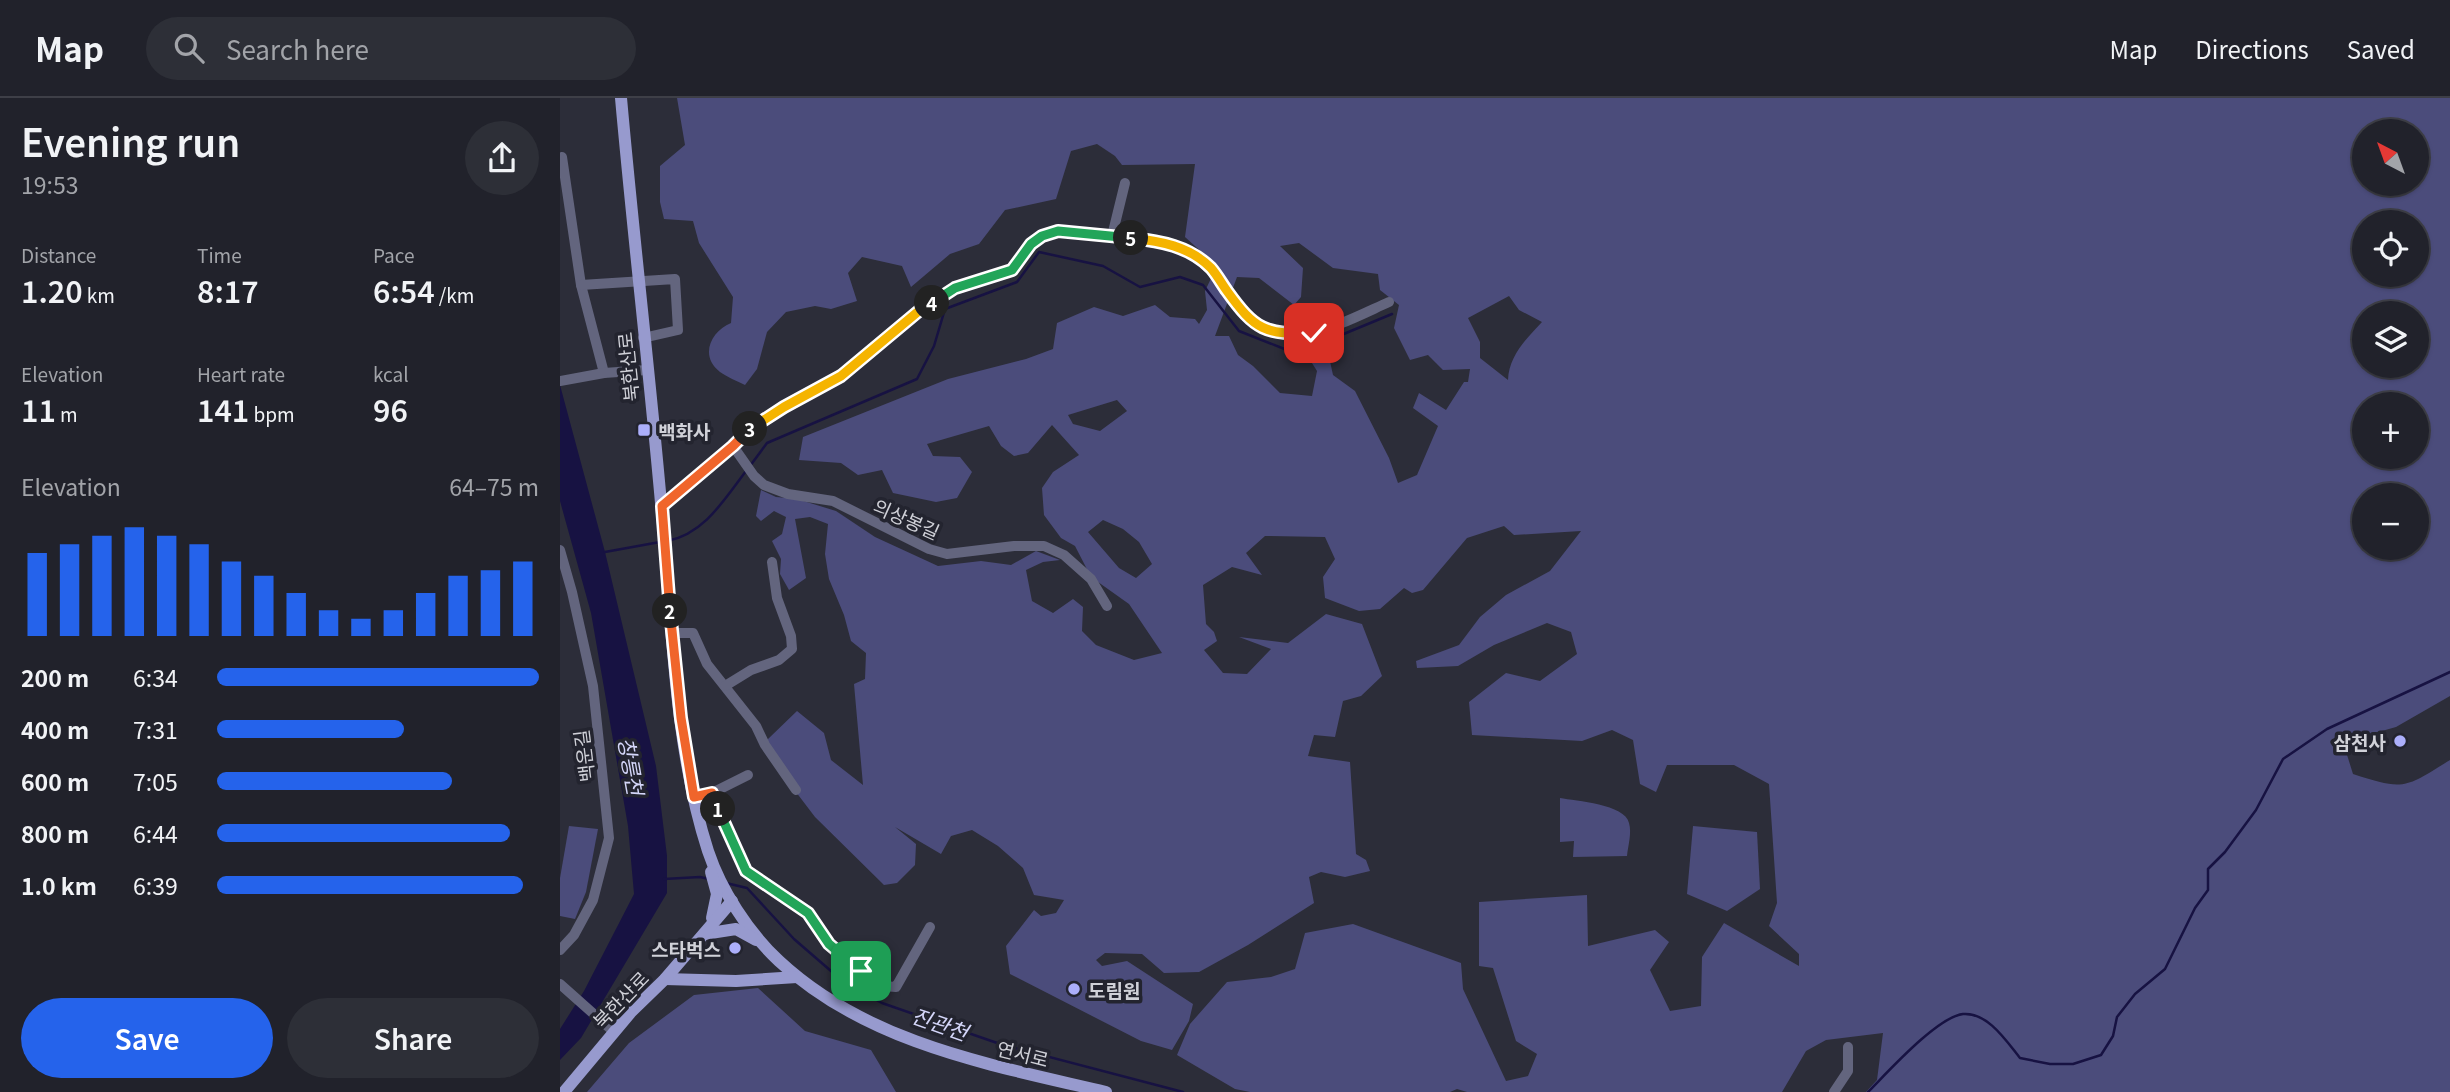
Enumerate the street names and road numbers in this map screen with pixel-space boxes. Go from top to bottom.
street label: 북한산로 [610,331,644,403]
street label: 의상봉길 [870,491,944,545]
street label: 백운길 [566,728,600,784]
street label: 북한산로 [586,964,654,1034]
street label: 연서로 [994,1034,1052,1072]

